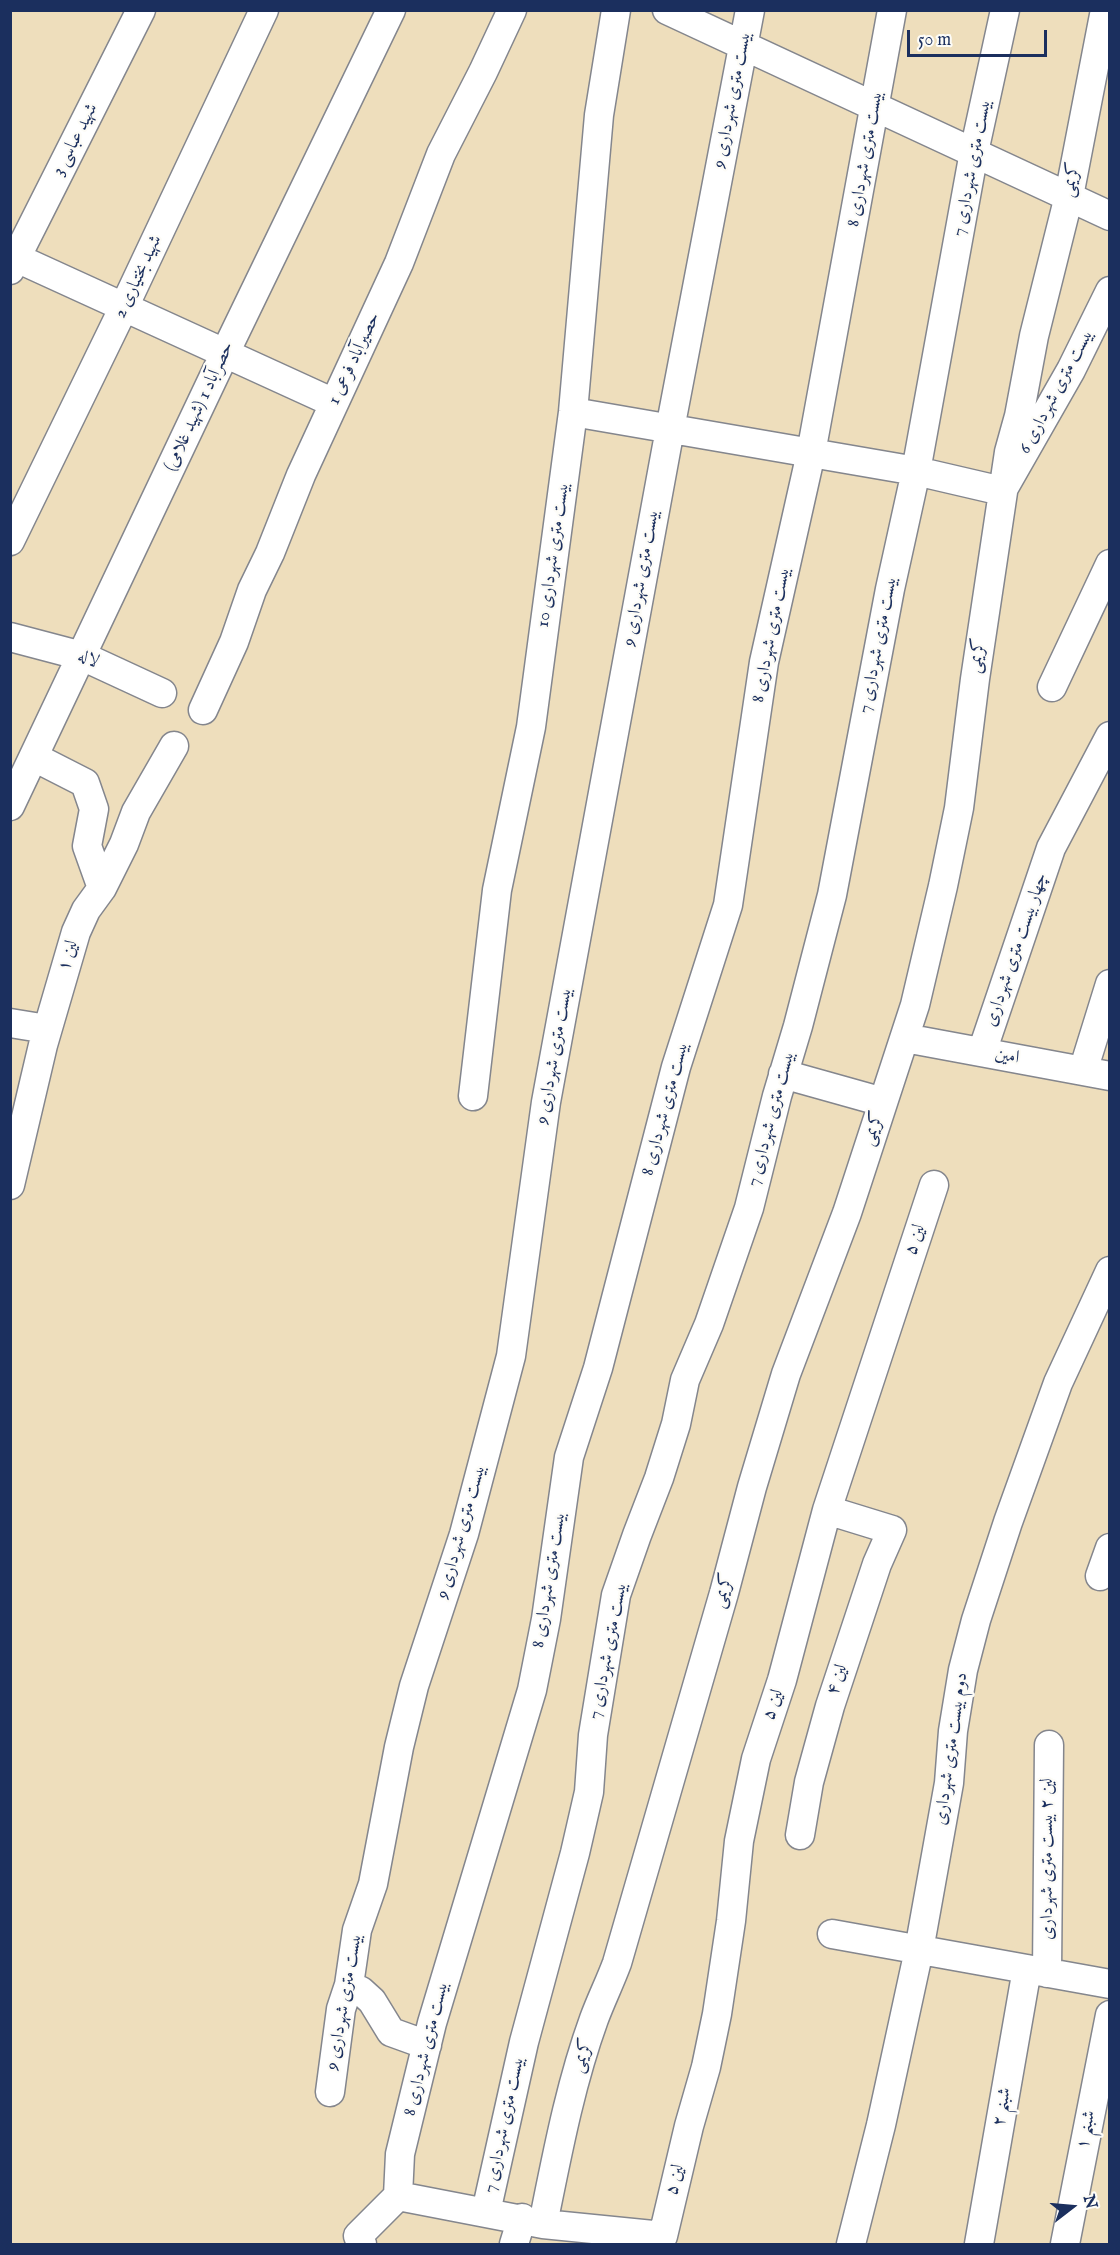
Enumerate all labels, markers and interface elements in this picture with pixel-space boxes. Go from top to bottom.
scale bar [910,18,1050,56]
text: 50 m [918,29,951,52]
street label: بیست متری شهرداری 9 [709,30,757,170]
street label: بیست متری شهرداری 8 [843,89,889,229]
street label: بیست متری شهرداری 7 [949,98,997,238]
street label: شهید عباسی 3 [49,100,103,180]
street label: کریمی [1058,161,1086,199]
street label: شهید بختیاری 2 [110,232,168,322]
street label: حصیرآباد فرعی 1 [324,309,386,409]
street label: بیست متری شهرداری 6 [1015,326,1099,458]
street label: حصرآباد 1 (شهید غلامی) [161,339,239,475]
street label: بیست متری شهرداری 10 [533,481,575,629]
street label: بیست متری شهرداری 9 [619,508,665,648]
street label: بیست متری شهرداری 8 [748,565,796,705]
street label: بیست متری شهرداری 7 [855,575,903,715]
street label: کریمی [965,637,991,675]
street label: لاله [74,646,102,674]
street label: چهار بیست متری شهرداری [981,870,1053,1030]
street label: لین ۱ [54,938,84,974]
street label: بیست متری شهرداری 9 [532,986,578,1126]
street label: بیست متری شهرداری 8 [638,1040,694,1178]
street label: امین [993,1044,1021,1070]
street label: بیست متری شهرداری 7 [744,1049,800,1189]
street label: کریمی [858,1109,890,1149]
street label: لین ۵ [901,1222,931,1258]
street label: بیست متری شهرداری 9 [433,1462,491,1602]
street label: بیست متری شهرداری 8 [529,1510,571,1650]
street label: کریمی [709,1571,739,1611]
street label: بیست متری شهرداری 7 [585,1581,633,1721]
street label: لین ۴ [823,1662,853,1698]
street label: دوم بیست متری شهرداری [931,1671,973,1827]
street label: لین ۵ [759,1687,789,1723]
street label: لین ۲ بیست متری شهرداری [1037,1778,1059,1940]
street label: بیست متری شهرداری 9 [322,1932,368,2072]
street label: بیست متری شهرداری 8 [400,1980,454,2118]
street label: کریمی [568,2036,598,2076]
street label: بیست متری شهرداری 7 [480,2055,530,2195]
street label: شبنم ۲ [989,2086,1017,2128]
street label: شبنم ۱ [1073,2109,1101,2151]
street label: لین ۵ [662,2162,690,2198]
north arrow [1042,2177,1102,2237]
text: N [1078,2193,1101,2211]

